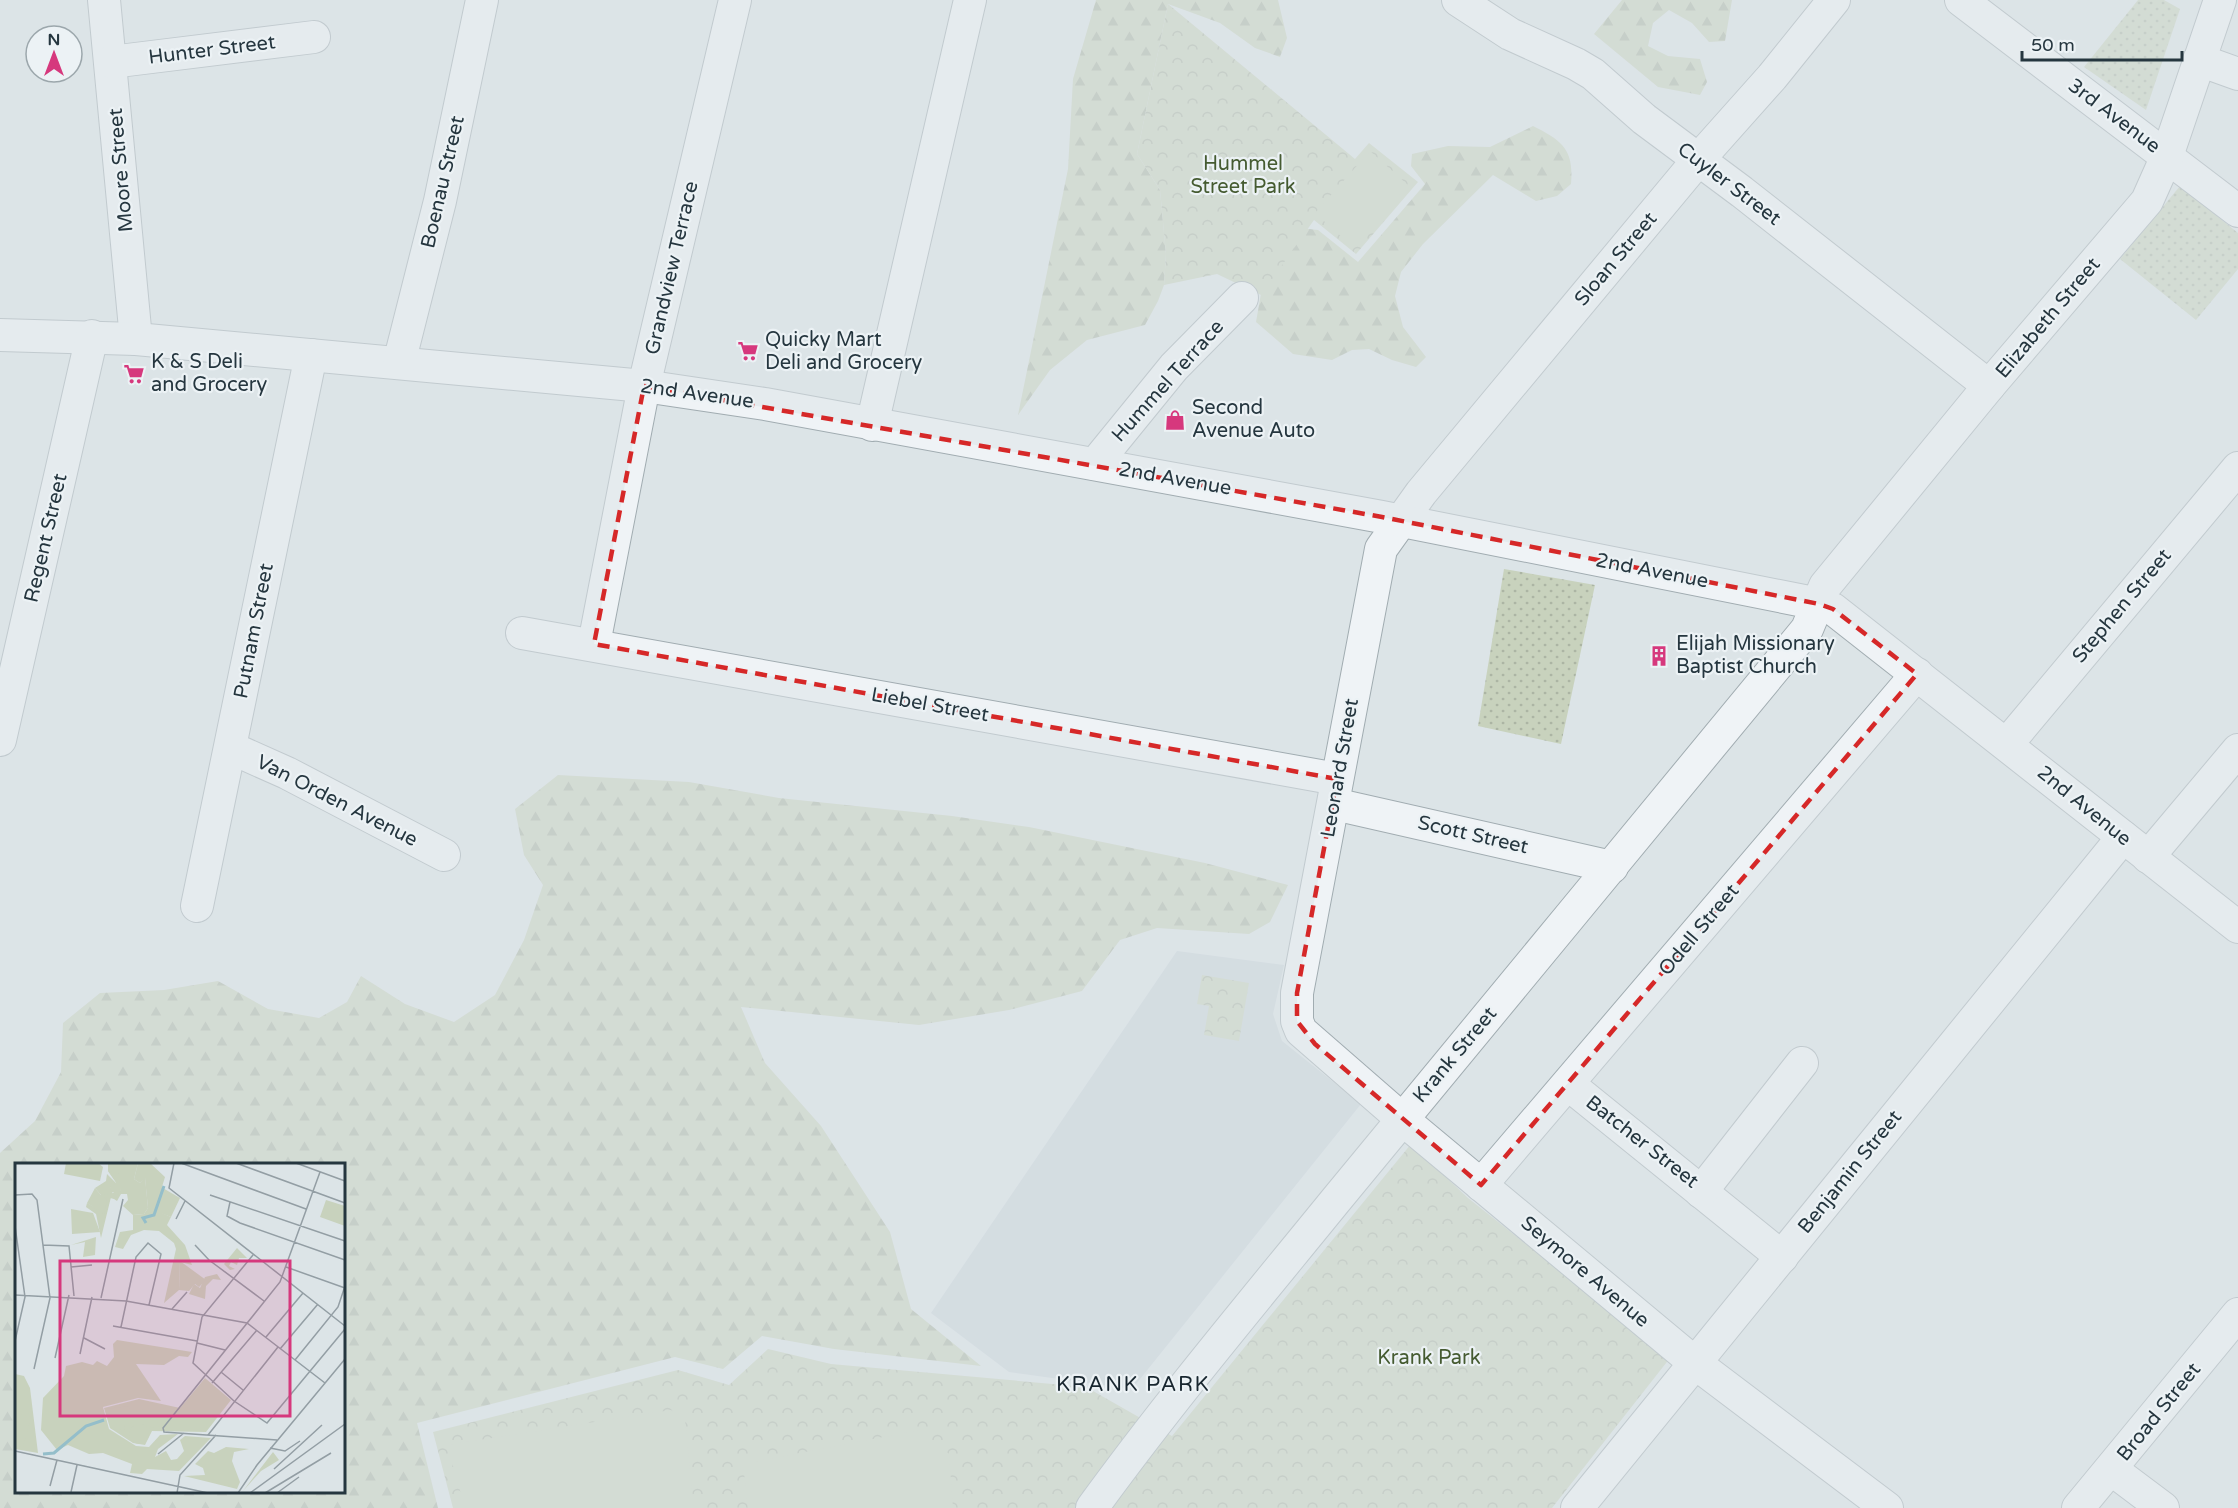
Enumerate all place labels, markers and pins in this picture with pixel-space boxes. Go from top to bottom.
place label: Quicky Mart Deli and Grocery [765,328,923,375]
supermarket icon: Quicky Mart Deli and Grocery [736,339,760,363]
place label: K & S Deli and Grocery [151,350,267,397]
supermarket icon: K & S Deli and Grocery [122,362,146,386]
place label: Second Avenue Auto [1192,396,1315,443]
shop icon: Second Avenue Auto [1163,408,1187,432]
place label: Elijah Missionary Baptist Church [1676,632,1835,679]
building icon: Elijah Missionary Baptist Church [1647,644,1671,668]

